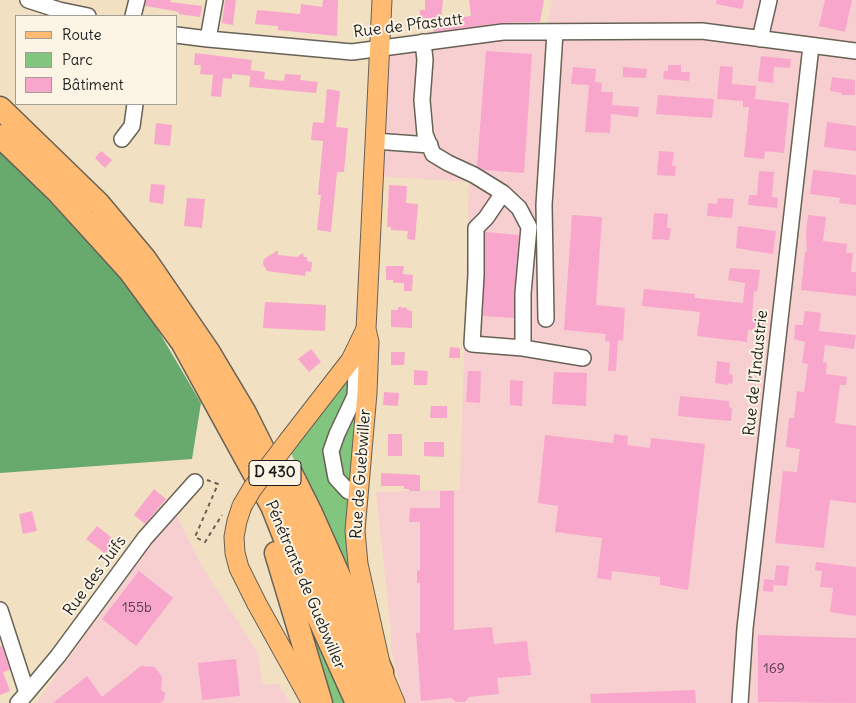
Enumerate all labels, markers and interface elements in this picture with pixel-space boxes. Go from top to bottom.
street label: Rue de Pfastatt [352,10,464,42]
legend [15,15,178,105]
text: Route [62,25,102,44]
text: Parc [62,50,93,69]
text: Bâtiment [62,75,124,94]
street label: Rue de l'Industrie [740,309,772,437]
street label: Rue de Guebwiller [347,408,375,540]
road number: D 430 [249,460,301,486]
street label: Pénétrante de Guebwiller [261,498,349,672]
street label: Rue des Juifs [59,532,131,620]
house number: 155b [122,600,152,616]
house number: 169 [763,661,785,677]

